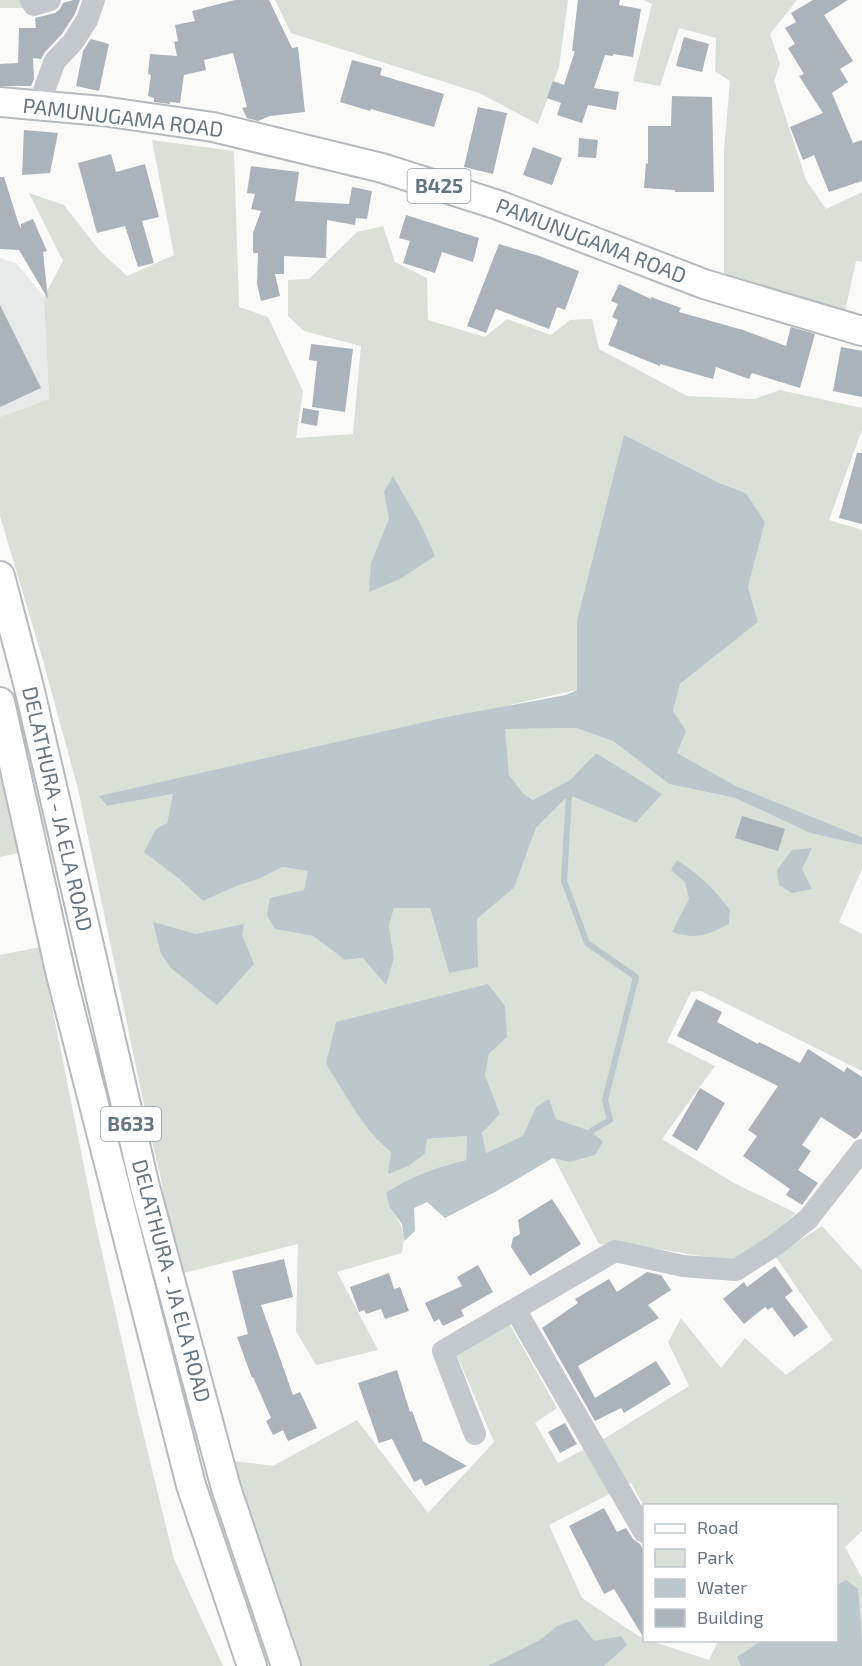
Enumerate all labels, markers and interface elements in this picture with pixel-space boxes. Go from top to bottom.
street label: PAMUNUGAMA ROAD [22,92,225,141]
road number: B425 [408,169,470,203]
street label: PAMUNUGAMA ROAD [493,192,690,287]
street label: DELATHURA - JA ELA ROAD [18,684,99,934]
road number: B633 [101,1107,161,1141]
street label: DELATHURA - JA ELA ROAD [128,1156,217,1405]
legend [643,1504,838,1642]
text: Road [697,1516,738,1538]
text: Park [697,1546,734,1568]
text: Water [697,1576,747,1598]
text: Building [697,1606,764,1628]

